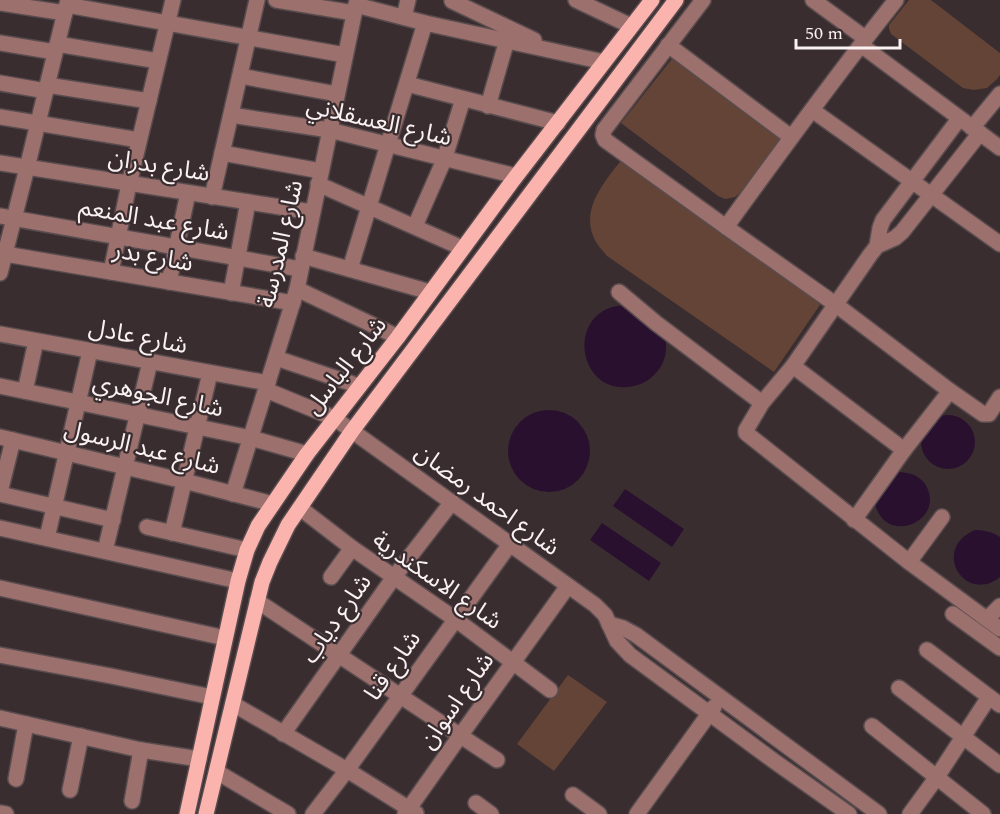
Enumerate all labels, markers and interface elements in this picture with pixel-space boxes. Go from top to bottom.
scale bar [796,12,900,50]
text: 50 m [805,20,843,47]
street label: شارع العسقلاني [303,88,455,156]
street label: شارع بدران [106,140,212,192]
street label: شارع المدرسة [249,177,313,311]
street label: شارع عبد المنعم [76,189,232,251]
street label: شارع بدر [109,232,196,282]
street label: شارع الباسل [296,309,396,423]
street label: شارع عادل [85,310,191,364]
street label: شارع الجوهري [89,365,227,427]
street label: شارع عبد الرسول [60,411,224,485]
street label: شارع احمد رمضان [407,435,567,565]
street label: شارع الاسكندرية [365,523,509,639]
street label: شارع دياب [293,567,381,671]
street label: شارع قنا [356,623,430,709]
street label: شارع اسوان [410,645,504,757]

